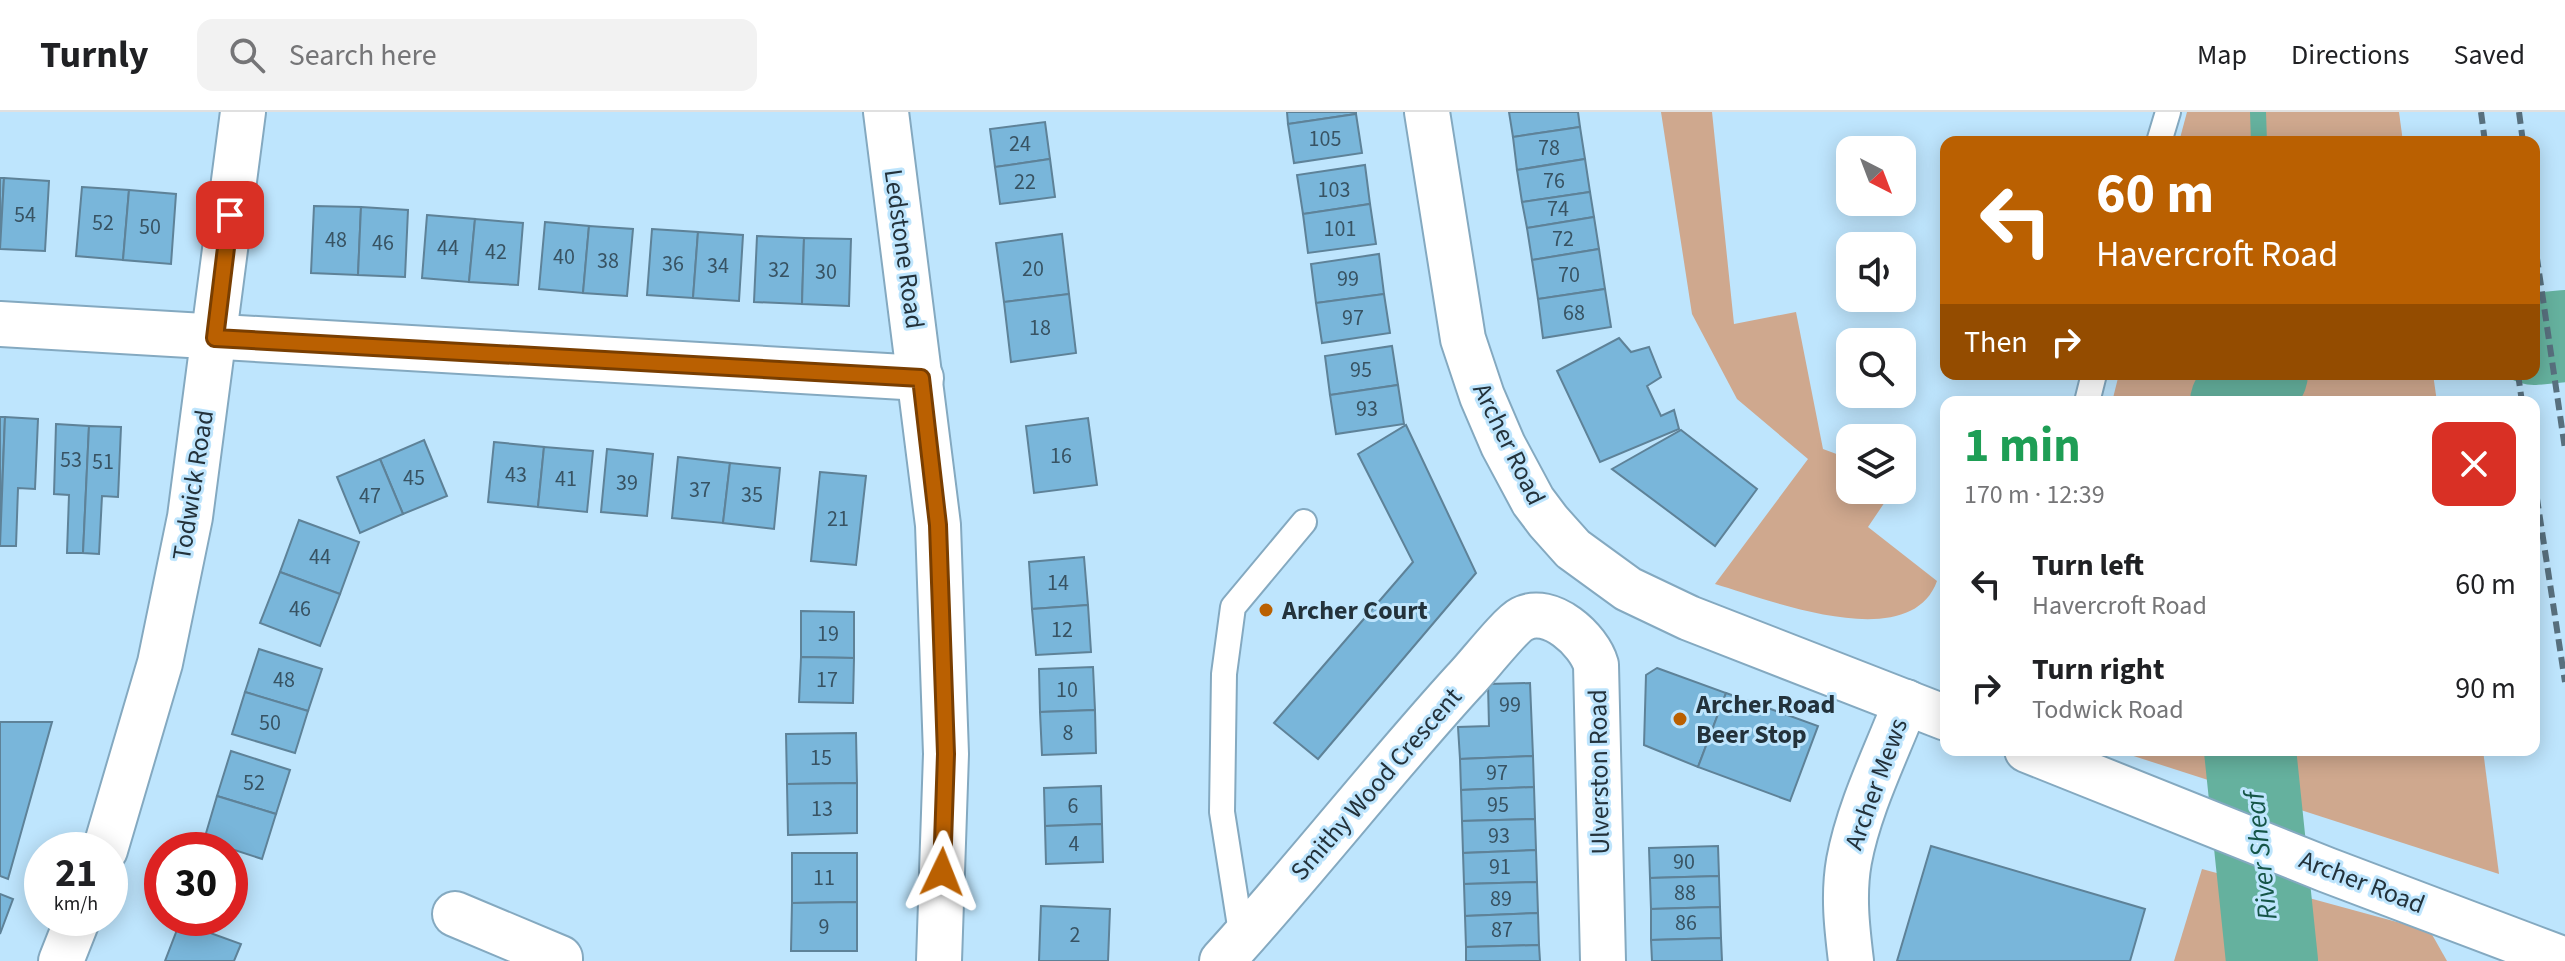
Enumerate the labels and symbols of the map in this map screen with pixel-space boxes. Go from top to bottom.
house number: 105 [1309,123,1341,155]
house number: 24 [1009,128,1031,160]
house number: 78 [1538,132,1560,164]
north arrow [1836,136,1916,216]
house number: 76 [1543,165,1565,197]
house number: 22 [1014,166,1036,198]
street label: Ledstone Road [874,167,934,331]
house number: 103 [1318,174,1350,206]
pin [196,181,264,249]
house number: 74 [1547,193,1569,225]
house number: 54 [14,199,36,231]
house number: 52 [92,207,114,239]
house number: 50 [139,211,161,243]
house number: 101 [1324,213,1356,245]
house number: 72 [1552,223,1574,255]
house number: 48 [325,224,347,256]
house number: 46 [372,227,394,259]
house number: 44 [437,232,459,264]
house number: 42 [485,236,507,268]
house number: 40 [553,241,575,273]
house number: 38 [597,245,619,277]
house number: 36 [662,248,684,280]
house number: 34 [707,250,729,282]
house number: 20 [1022,253,1044,285]
house number: 32 [768,254,790,286]
house number: 30 [815,256,837,288]
house number: 70 [1558,259,1580,291]
house number: 99 [1337,263,1359,295]
house number: 68 [1563,297,1585,329]
house number: 97 [1342,302,1364,334]
house number: 18 [1029,312,1051,344]
house number: 95 [1350,354,1372,386]
street label: Archer Road [1463,377,1555,511]
house number: 93 [1356,393,1378,425]
street label: Todwick Road [163,407,223,563]
house number: 16 [1050,440,1072,472]
house number: 53 [60,444,82,476]
house number: 51 [92,446,114,478]
house number: 43 [505,459,527,491]
house number: 45 [403,462,425,494]
house number: 41 [555,463,577,495]
house number: 39 [616,467,638,499]
house number: 37 [689,474,711,506]
house number: 35 [741,479,763,511]
house number: 47 [359,480,381,512]
house number: 21 [827,503,849,535]
house number: 44 [309,541,331,573]
house number: 14 [1047,567,1069,599]
place label: Archer Court [1281,592,1428,629]
house number: 46 [289,593,311,625]
marker: Archer Court [1257,601,1275,619]
house number: 12 [1051,614,1073,646]
house number: 19 [817,618,839,650]
house number: 48 [273,664,295,696]
house number: 17 [816,664,838,696]
house number: 10 [1056,674,1078,706]
street label: Smithy Wood Crescent [1282,679,1470,889]
place label: Archer Road Beer Stop [1695,686,1835,753]
house number: 99 [1499,689,1521,721]
street label: Ulverston Road [1579,689,1619,855]
house number: 50 [259,707,281,739]
marker: Archer Road Beer Stop [1671,710,1689,728]
street label: Archer Mews [1835,713,1917,855]
house number: 8 [1063,717,1074,749]
house number: 15 [810,742,832,774]
house number: 97 [1486,757,1508,789]
house number: 52 [243,767,265,799]
water label: River Sheaf [2234,786,2288,922]
house number: 95 [1487,789,1509,821]
house number: 6 [1068,790,1079,822]
house number: 13 [811,793,833,825]
house number: 93 [1488,820,1510,852]
house number: 4 [1069,828,1080,860]
position arrow [900,830,984,914]
speed limit sign: 30 [144,832,248,936]
street label: Archer Road [2294,841,2430,923]
house number: 90 [1673,846,1695,878]
house number: 91 [1489,851,1511,883]
house number: 11 [813,862,835,894]
house number: 88 [1674,877,1696,909]
house number: 89 [1490,883,1512,915]
house number: 86 [1675,907,1697,939]
house number: 9 [819,911,829,943]
house number: 87 [1491,914,1513,946]
house number: 2 [1070,919,1080,951]

